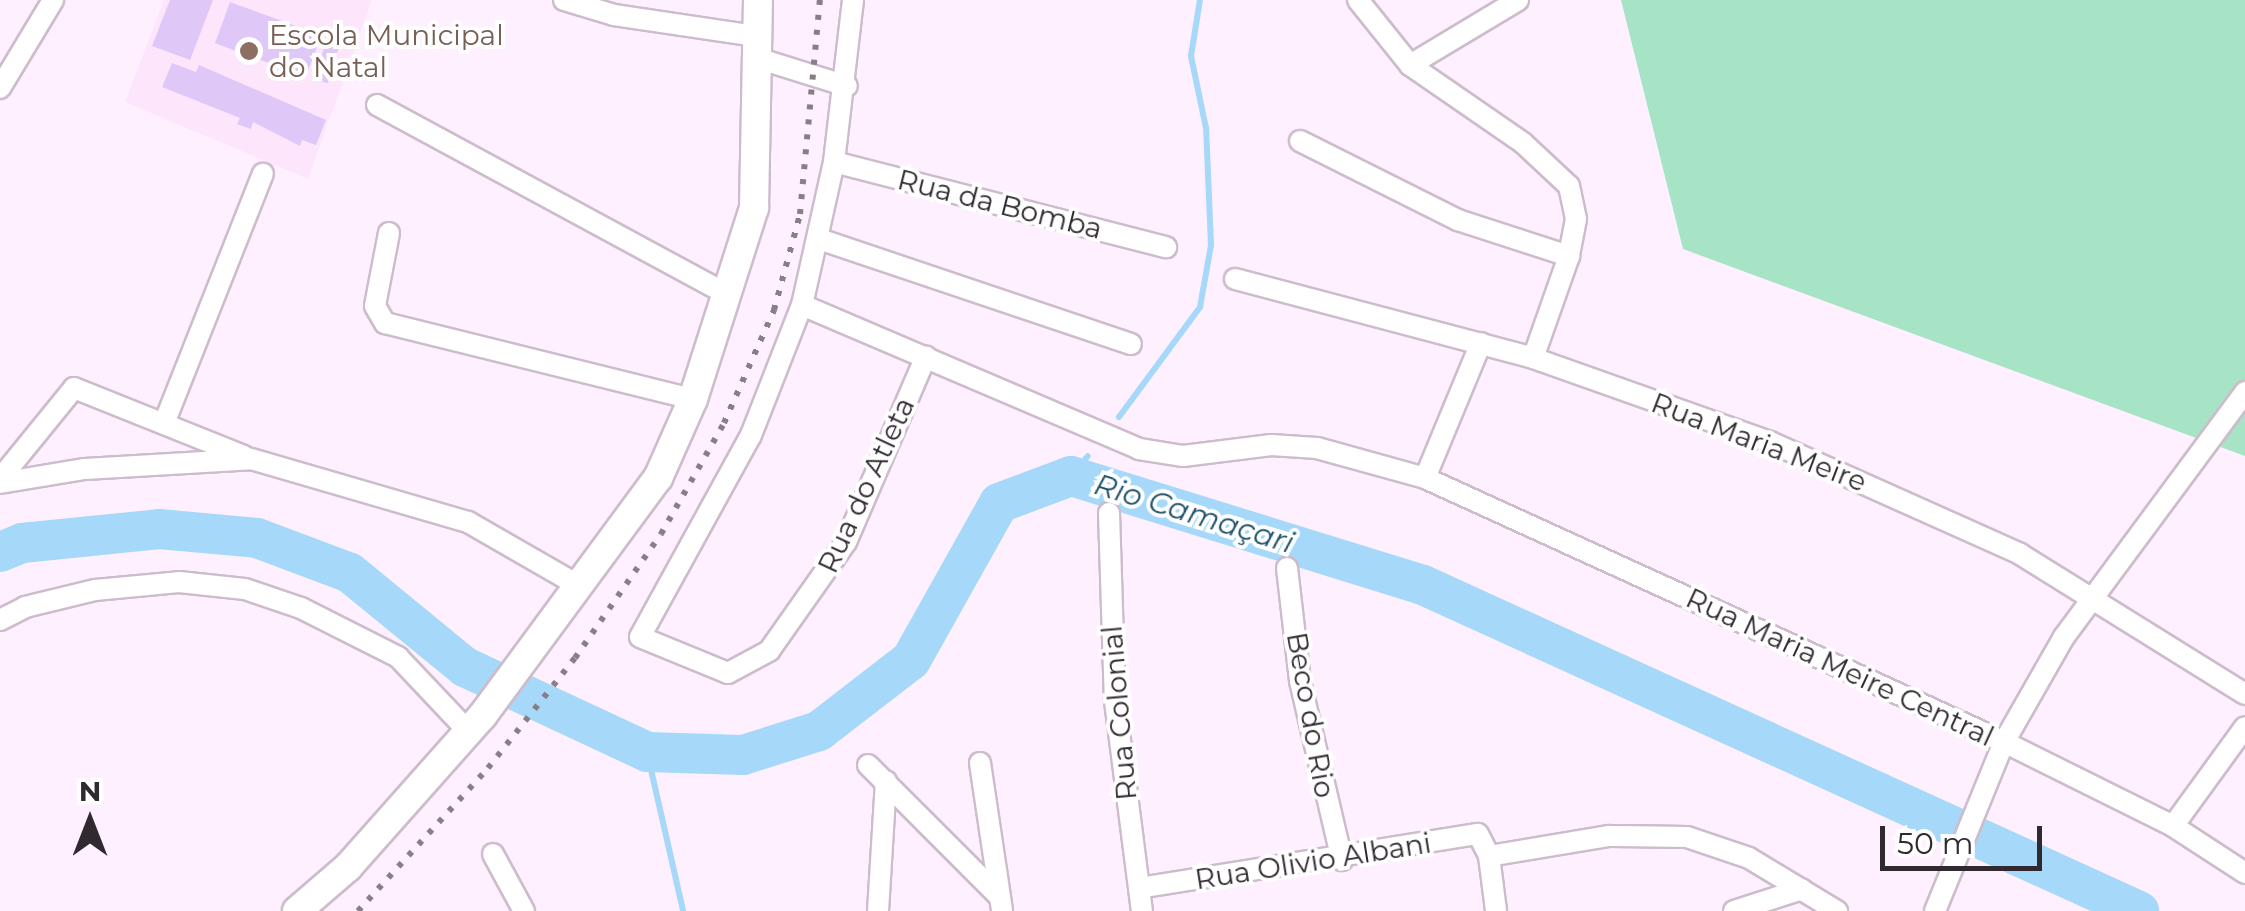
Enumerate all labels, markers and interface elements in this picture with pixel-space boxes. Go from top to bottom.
place label: Escola Municipal do Natal [269,18,504,84]
marker: Escola Municipal do Natal [238,40,260,62]
street label: Rua da Bomba [894,162,1106,246]
street label: Rua Maria Meire [1647,386,1871,498]
street label: Rua do Atleta [811,392,921,578]
water label: Rio Camaçari [1090,467,1298,561]
street label: Rua Maria Meire Central [1681,581,1999,753]
street label: Rua Colonial [1095,624,1143,802]
street label: Beco do Rio [1280,630,1342,800]
north arrow [40,771,140,871]
text: N [79,774,101,808]
scale bar [1885,806,2048,868]
text: 50 m [1897,825,1974,862]
street label: Rua Olivio Albani [1193,826,1433,896]

